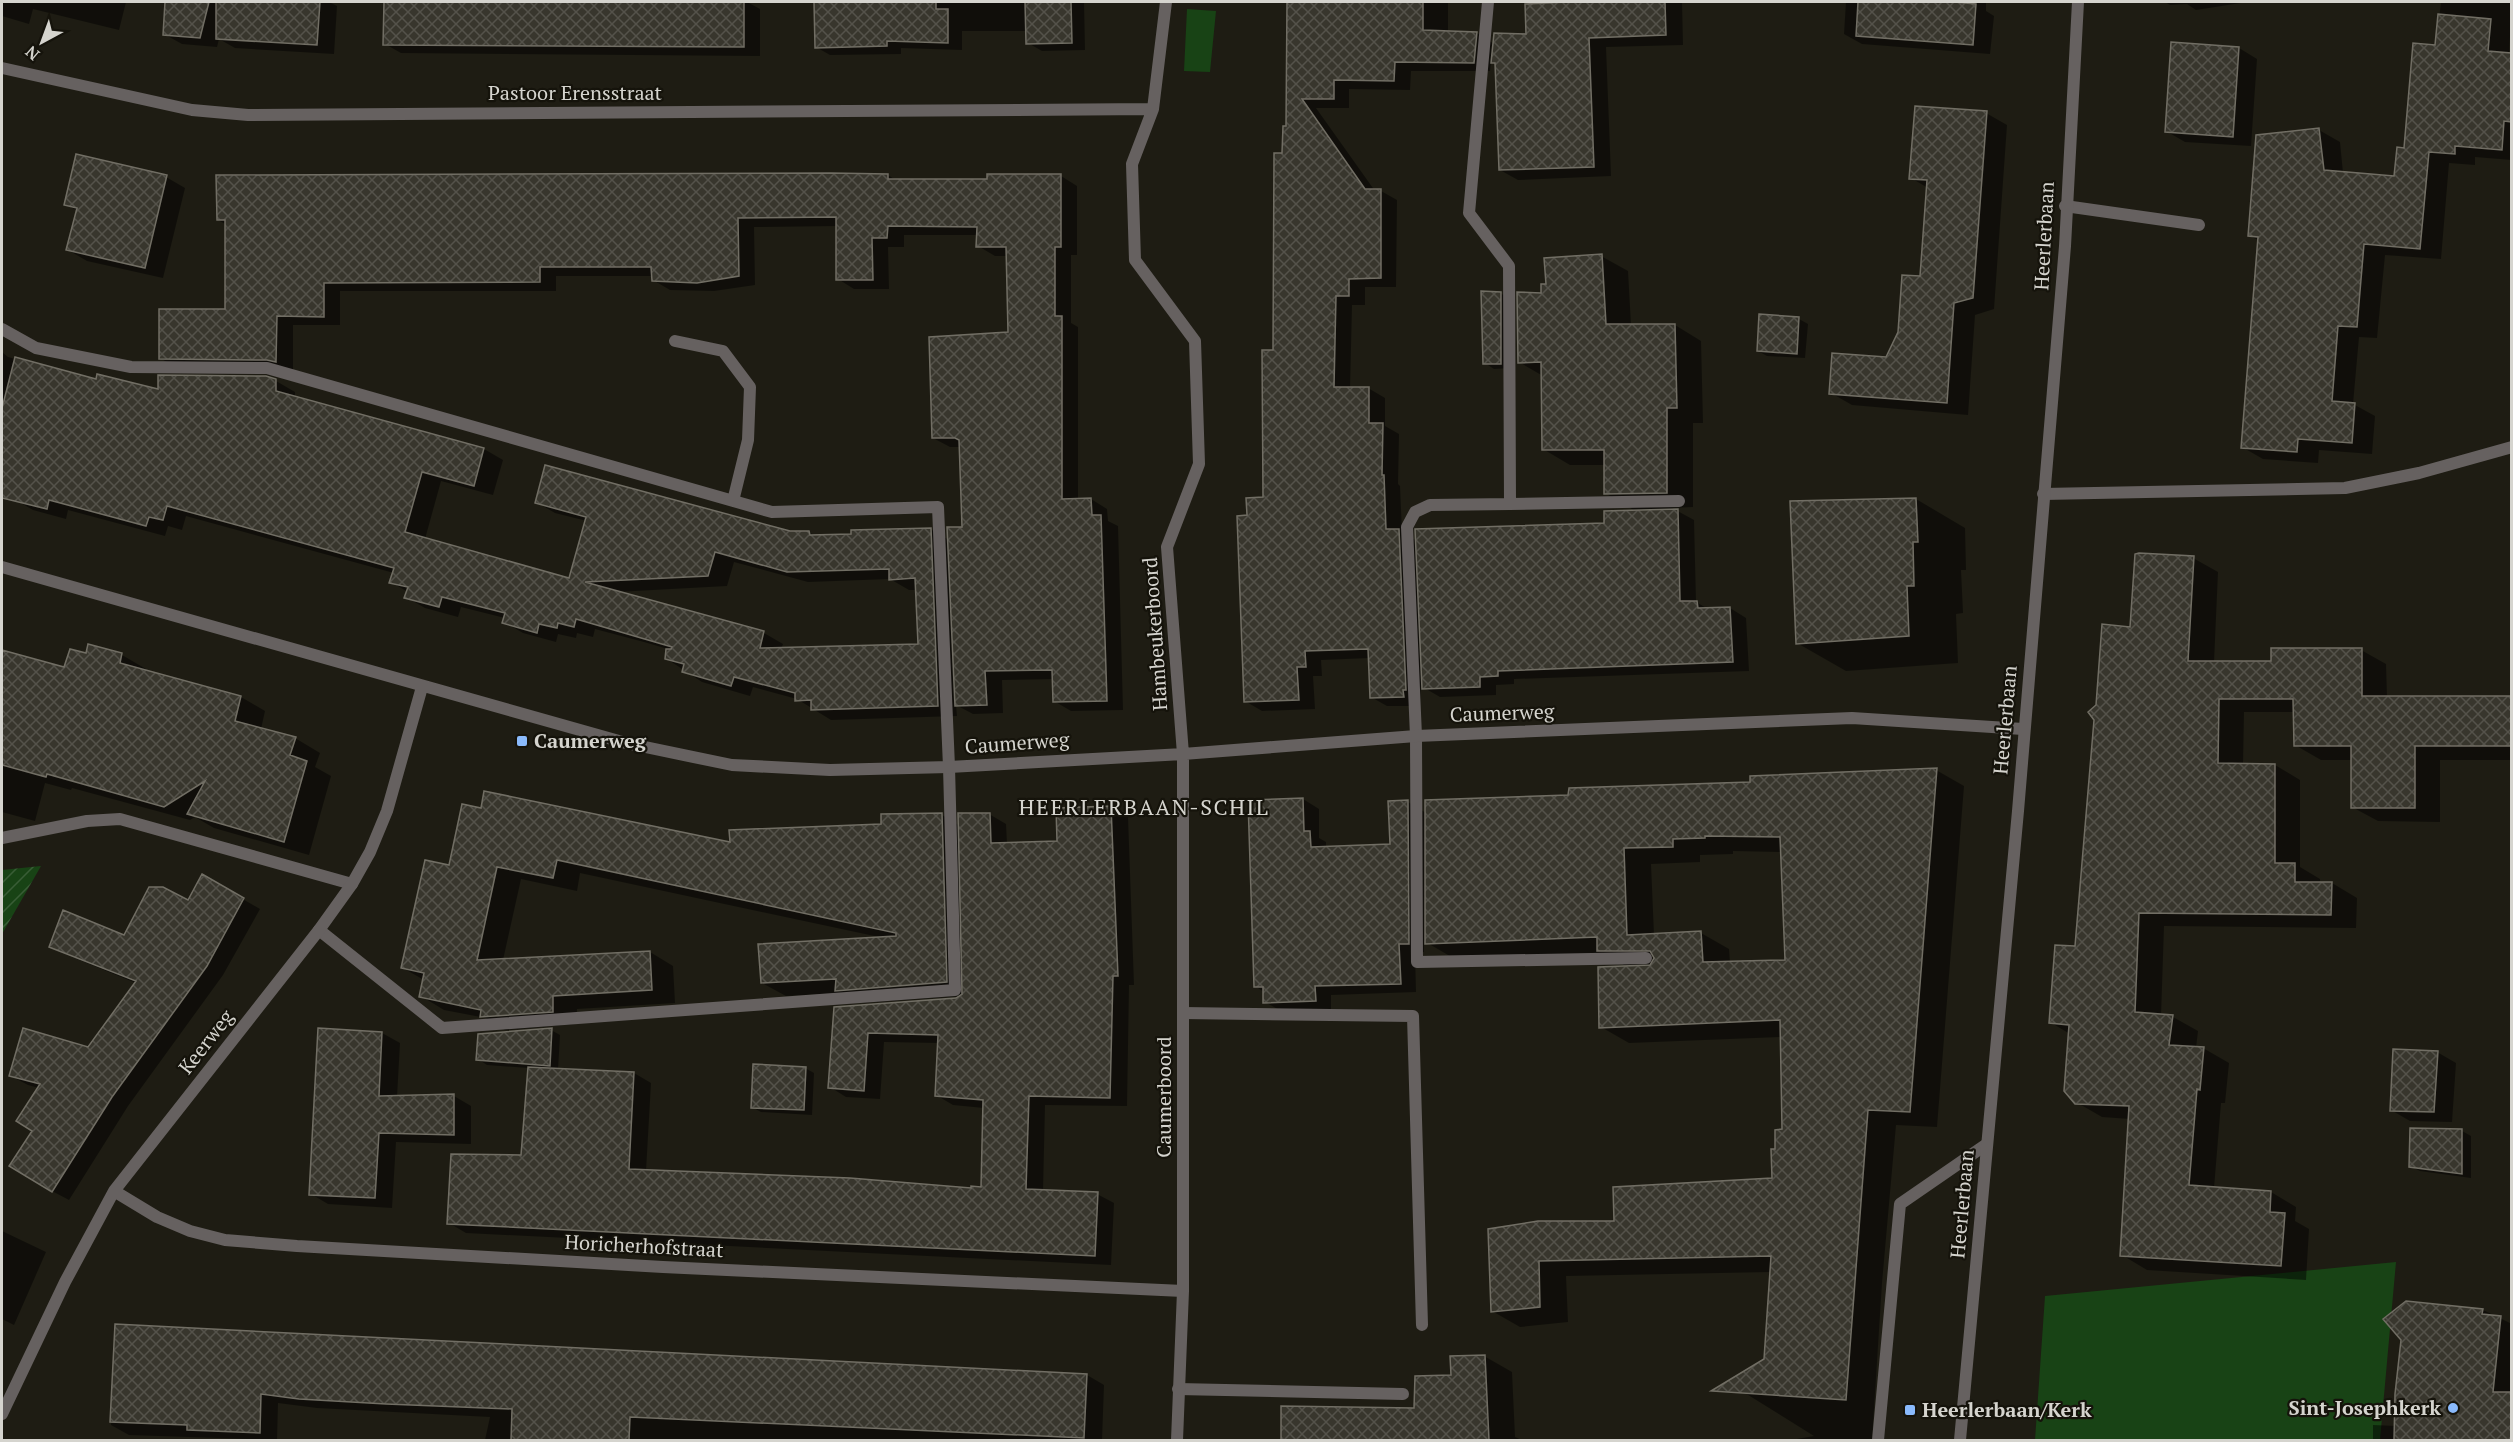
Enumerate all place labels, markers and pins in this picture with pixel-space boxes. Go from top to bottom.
place label: Caumerweg [534,727,647,754]
marker: Caumerweg [515,734,529,748]
place label: Sint-Josephkerk [2289,1394,2441,1421]
place label: Heerlerbaan/Kerk [1922,1396,2092,1423]
marker: Sint-Josephkerk [2446,1401,2460,1415]
marker: Heerlerbaan/Kerk [1903,1403,1917,1417]

